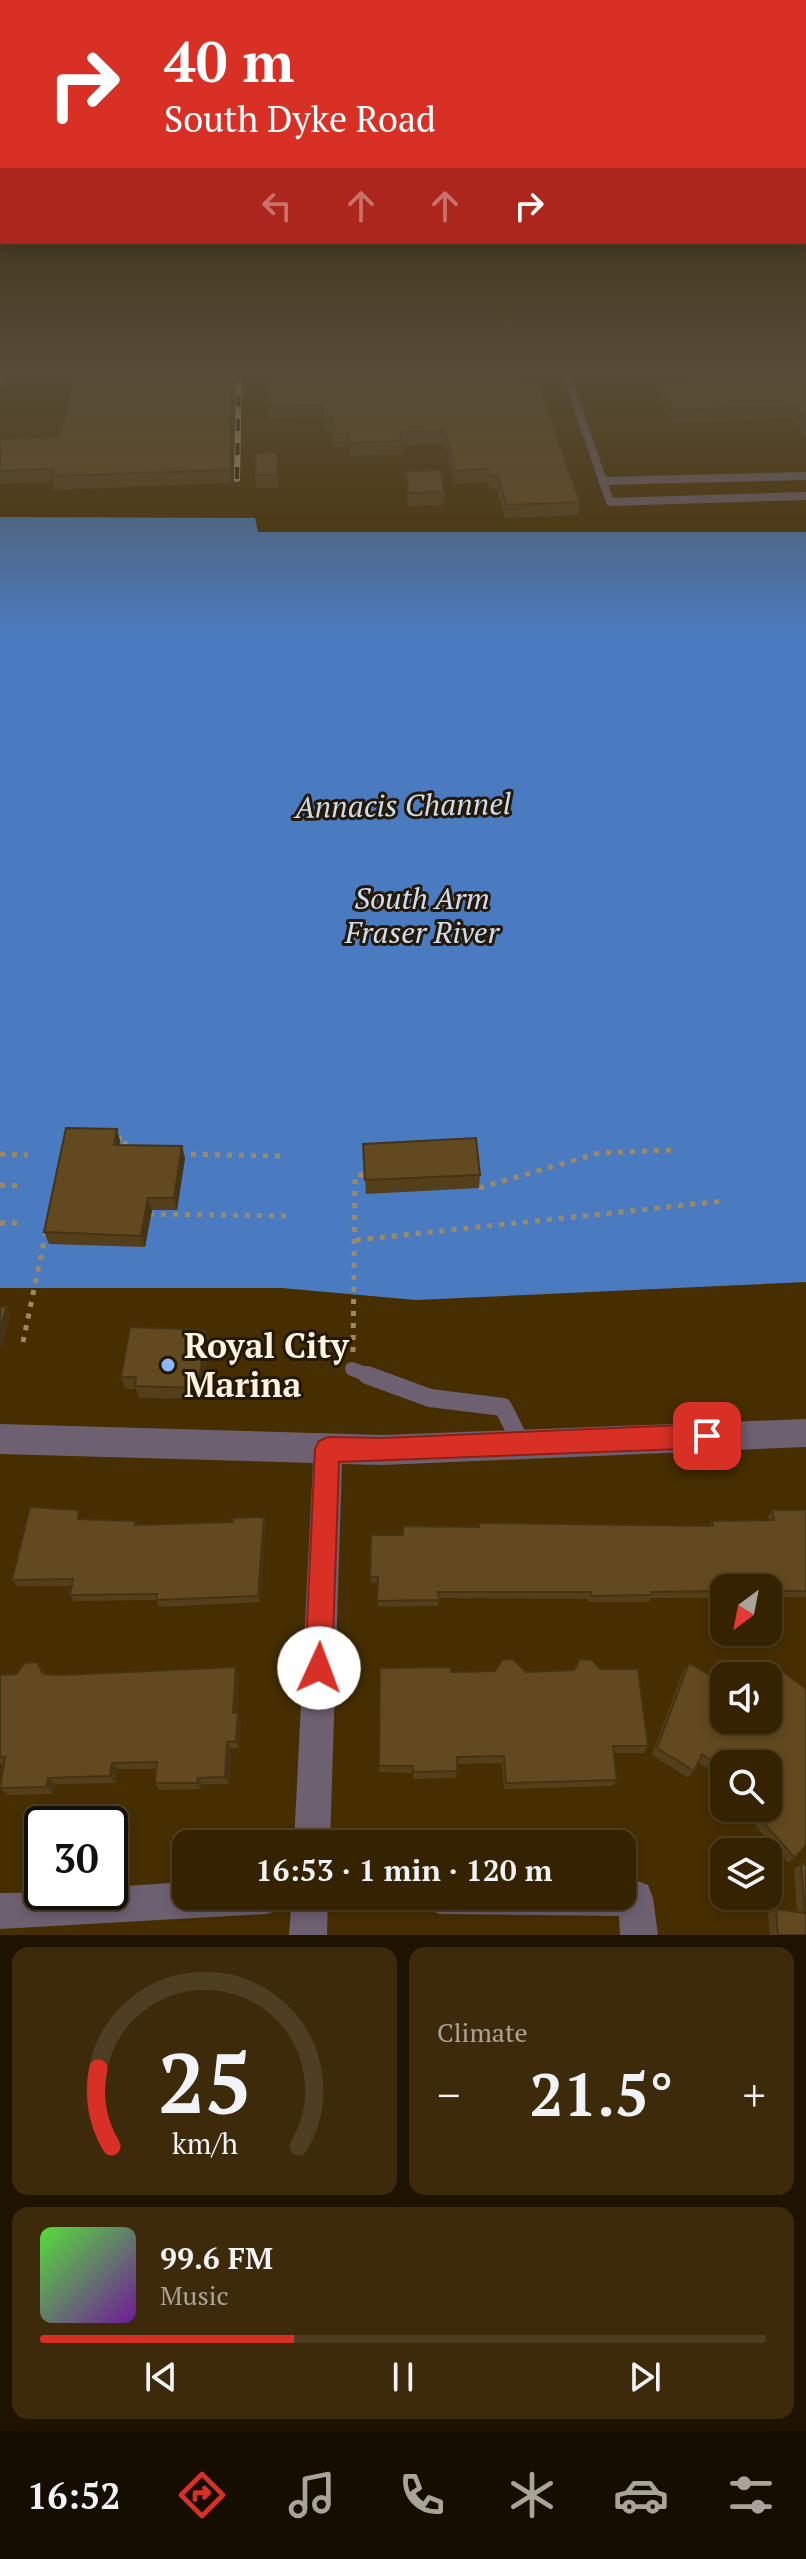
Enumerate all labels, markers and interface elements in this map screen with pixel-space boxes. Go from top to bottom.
text: 40 m [164,24,294,98]
icon: right [32,32,136,136]
text: South Dyke Road [164,95,436,142]
icon: left [255,184,299,228]
icon: ahead [339,184,383,228]
icon: ahead [423,184,467,228]
icon: right [507,184,551,228]
water label: Annacis Channel [293,783,512,827]
water label: South Arm Fraser River [344,878,500,952]
place label: Royal City Marina [184,1323,350,1407]
marker: Royal City Marina [159,1356,177,1374]
pin [673,1402,741,1470]
icon: arrive [685,1414,729,1458]
north arrow [710,1574,782,1646]
map controls [710,1574,782,1910]
position arrow [277,1626,361,1710]
button: sound [710,1662,782,1734]
button: search [710,1750,782,1822]
speed limit sign: 30 [24,1806,128,1910]
button: layers [710,1838,782,1910]
text: 16:53 · 1 min · 120 m [256,1850,552,1890]
text: Climate [437,2015,528,2049]
text: 25 [157,2027,252,2137]
text: 21.5° [529,2054,674,2133]
text: − [437,2065,460,2124]
text: + [743,2065,766,2124]
text: km/h [171,2124,238,2162]
text: 99.6 FM [160,2238,273,2278]
text: Music [160,2278,229,2312]
icon: previous [139,2355,183,2399]
icon: pause [381,2355,425,2399]
icon: next [623,2355,667,2399]
icon: directions [174,2467,230,2523]
icon: music [284,2467,340,2523]
icon: phone [394,2467,450,2523]
icon: climate [504,2467,560,2523]
icon: car [613,2467,669,2523]
icon: filters [723,2467,779,2523]
text: 16:52 [27,2472,121,2519]

